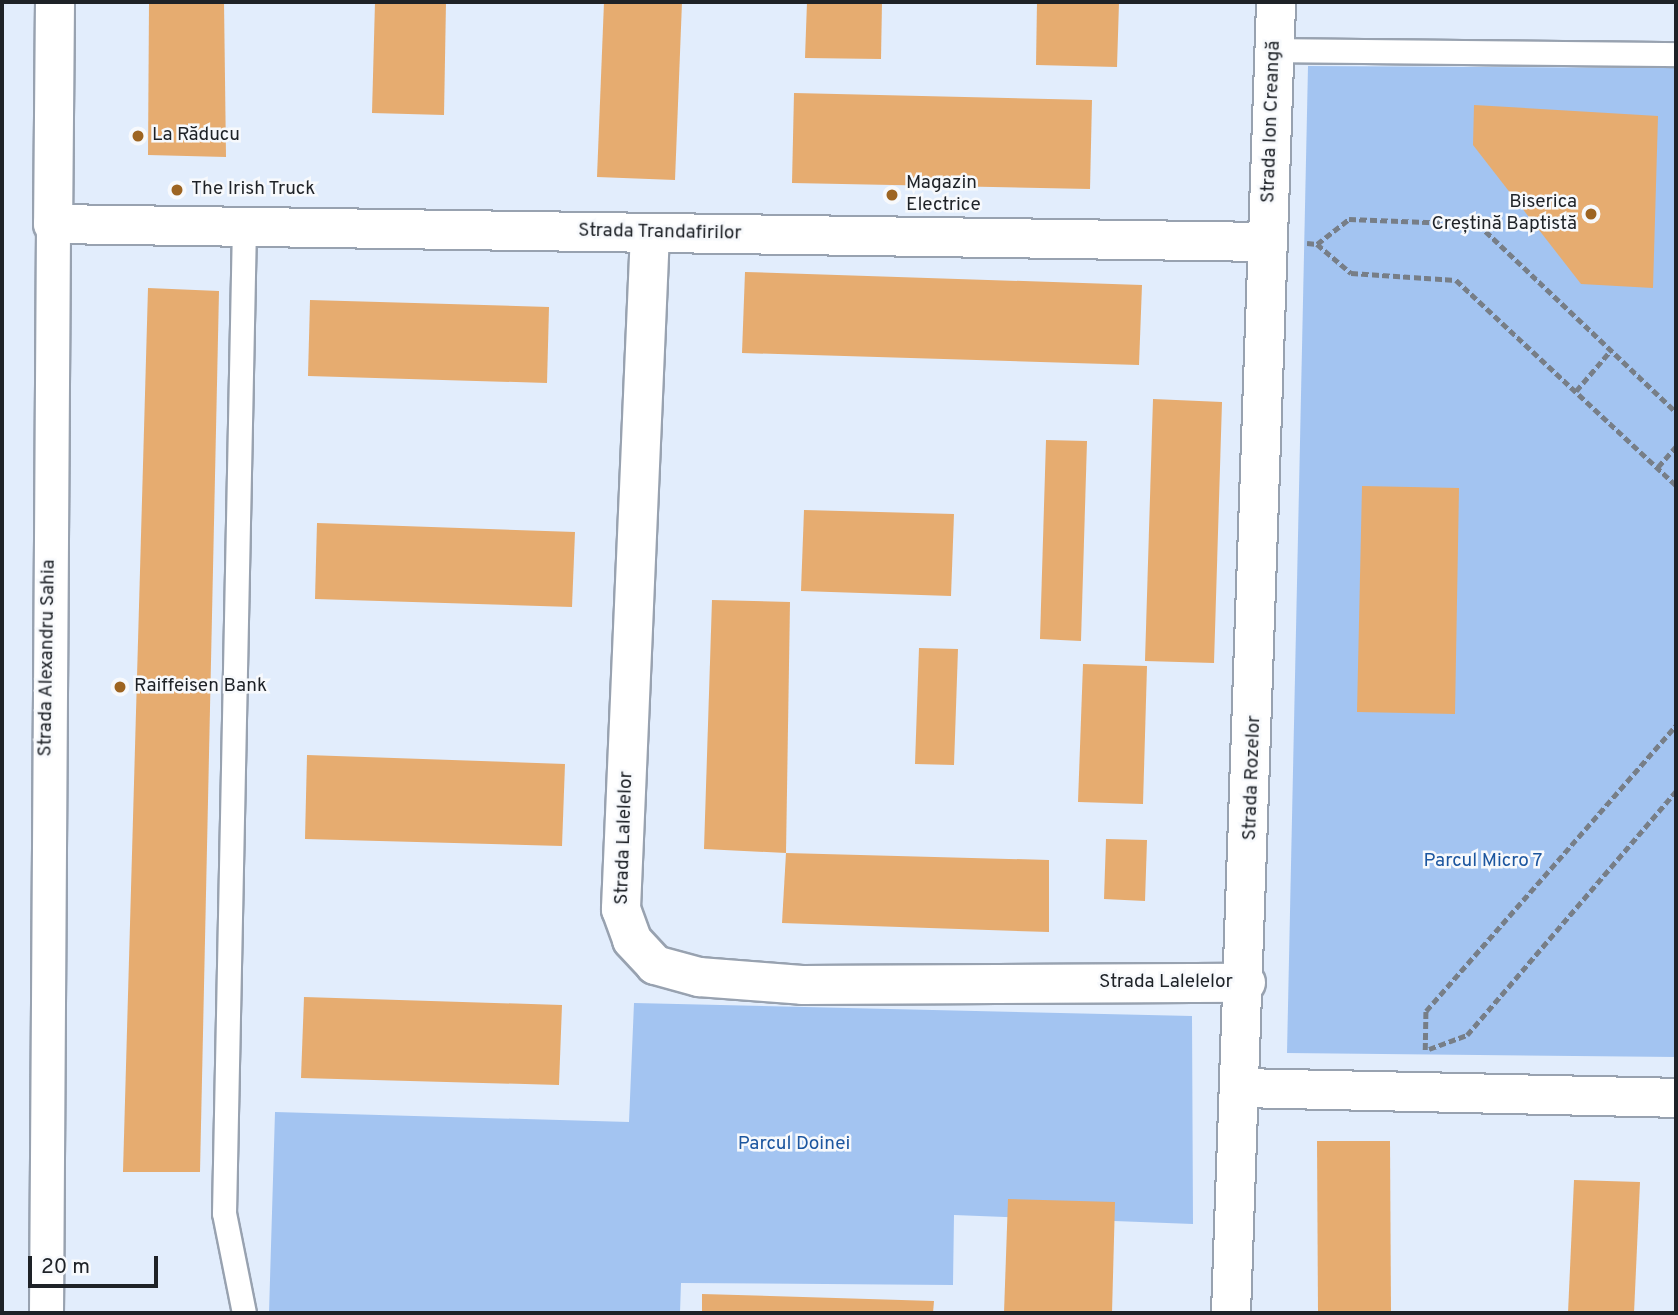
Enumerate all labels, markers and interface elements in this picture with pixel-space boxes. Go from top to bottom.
street label: Strada Ion Creangă [1258,40,1286,204]
place label: La Răducu [152,125,240,147]
marker: La Răducu [130,128,146,144]
place label: Magazin Electrice [906,173,981,217]
place label: The Irish Truck [191,179,316,201]
marker: The Irish Truck [169,182,185,198]
marker: Magazin Electrice [884,187,900,203]
place label: Biserica Creștină Baptistă [1431,192,1577,236]
marker: Biserica Creștină Baptistă [1583,206,1599,222]
street label: Strada Trandafirilor [578,220,742,246]
street label: Strada Alexandru Sahia [35,559,61,757]
place label: Raiffeisen Bank [134,676,267,698]
marker: Raiffeisen Bank [112,679,128,695]
street label: Strada Rozelor [1239,715,1267,841]
street label: Strada Lalelelor [611,771,639,905]
park label: Parcul Micro 7 [1423,851,1543,873]
street label: Strada Lalelelor [1099,972,1233,994]
park label: Parcul Doinei [738,1134,850,1156]
scale bar [32,1242,161,1286]
text: 20 m [41,1254,90,1281]

